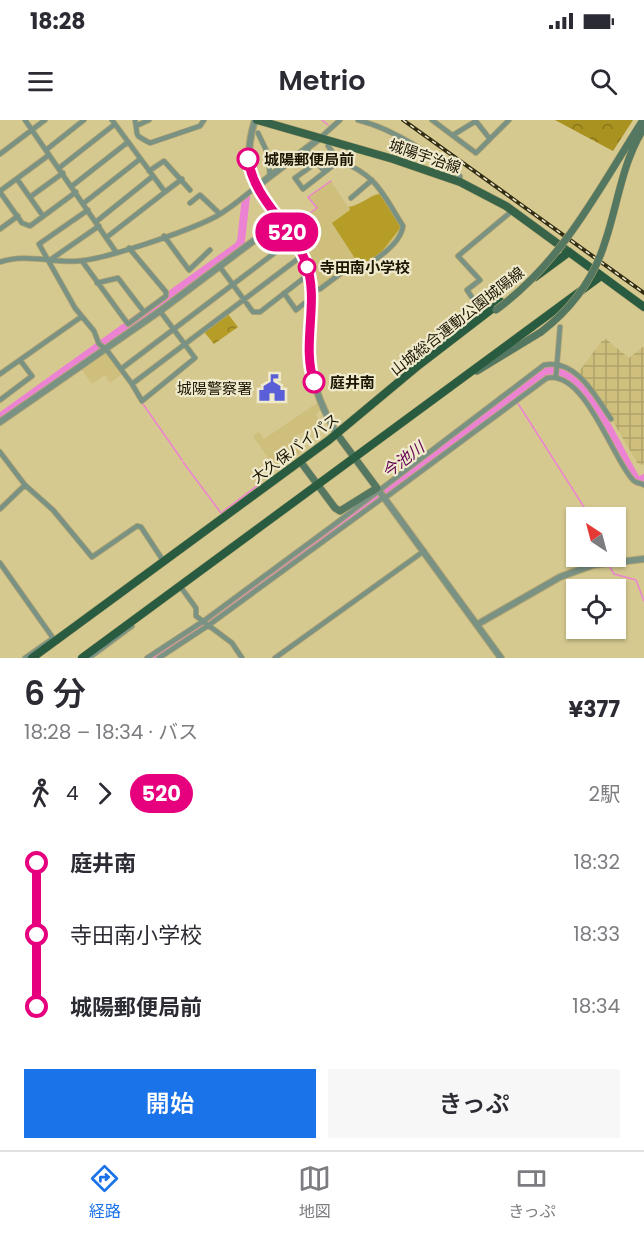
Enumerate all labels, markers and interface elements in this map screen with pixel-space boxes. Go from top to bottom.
text: 18:28 [30,6,86,37]
text: Metrio [278,62,366,99]
icon: menu [24,65,57,98]
icon: search [587,65,620,98]
street label: 城陽宇治線 [386,134,464,178]
marker: 城陽郵便局前 [237,148,259,170]
place label: 城陽郵便局前 [264,149,354,170]
line badge: 520 [252,212,322,252]
text: 520 [267,218,307,247]
place label: 寺田南小学校 [320,257,410,278]
marker: 寺田南小学校 [298,258,316,276]
street label: 山城総合運動公園城陽線 [386,262,528,380]
marker: 庭井南 [303,371,325,393]
place label: 庭井南 [330,372,375,393]
public building icon: 城陽警察署 [257,373,287,403]
place label: 城陽警察署 [177,378,252,399]
street label: 大久保バイパス [247,408,343,488]
water label: 今池川 [377,435,431,484]
north arrow [566,507,626,567]
map controls [566,507,626,639]
button: locate [566,579,626,639]
text: 6 分 [24,670,86,717]
text: ¥377 [568,694,620,725]
text: 18:28 – 18:34 · バス [24,718,198,746]
icon: walk [24,777,57,810]
icon: forward [88,777,121,810]
text: 4 [66,779,79,807]
text: 520 [142,779,181,808]
text: 2駅 [589,780,620,808]
text: 庭井南 [70,848,136,879]
text: 18:32 [573,848,620,876]
text: 寺田南小学校 [70,920,202,951]
text: 18:33 [573,920,620,948]
text: 城陽郵便局前 [70,992,202,1023]
text: 18:34 [572,992,620,1020]
button: 開始 [24,1069,316,1138]
button: きっぷ [328,1069,620,1138]
tab: 経路 [88,1162,121,1224]
tab: 地図 [298,1162,331,1224]
tab: きっぷ [508,1162,556,1224]

